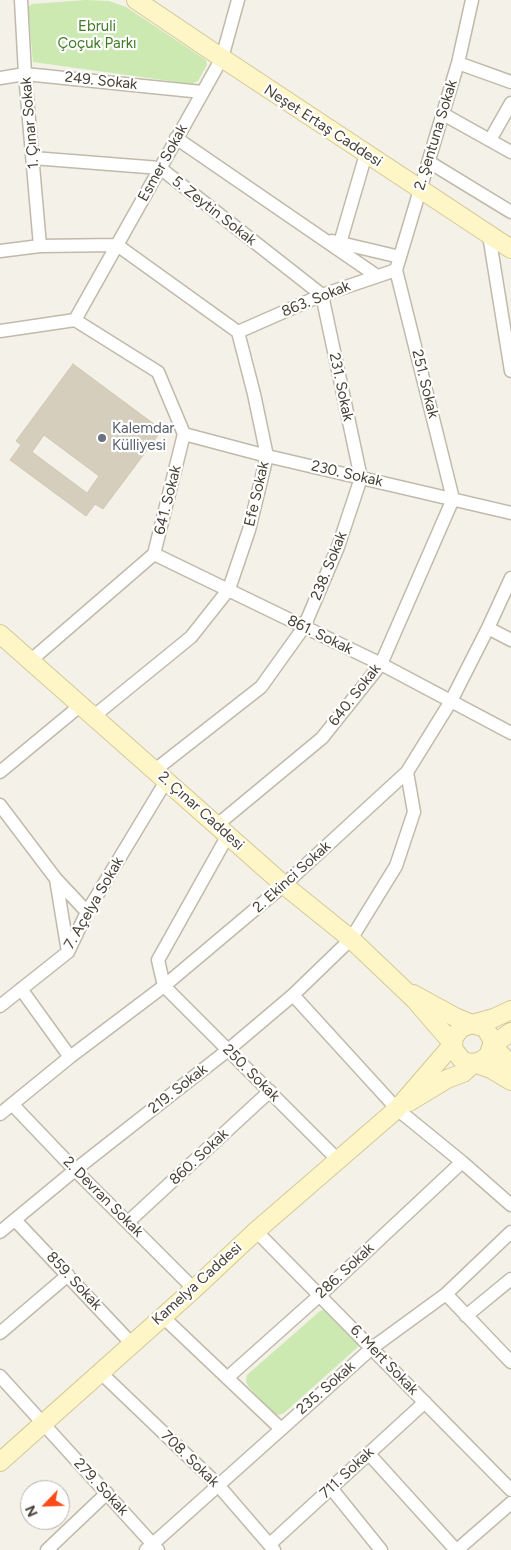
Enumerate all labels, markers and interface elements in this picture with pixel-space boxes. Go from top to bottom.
park label: Ebruli Çoçuk Parkı [58,18,136,53]
street label: 249. Sokak [64,68,138,94]
street label: 1. Çınar Sokak [17,76,43,170]
street label: 2. Şentuna Sokak [411,78,461,192]
street label: Neşet Ertaş Caddesi [261,81,385,171]
street label: Esmer Sokak [134,121,192,205]
street label: 5. Zeytin Sokak [168,172,260,250]
street label: 863. Sokak [279,277,353,321]
street label: 251. Sokak [408,348,442,420]
street label: 231. Sokak [325,351,357,423]
place label: Kalemdar Külliyesi [112,420,174,455]
marker: Kalemdar Külliyesi [96,432,108,444]
street label: 230. Sokak [309,457,385,491]
street label: Efe Sokak [241,460,273,528]
street label: 641. Sokak [151,463,185,537]
street label: 238. Sokak [307,529,351,603]
street label: 861. Sokak [284,611,356,659]
street label: 640. Sokak [325,660,385,730]
street label: 2. Çınar Caddesi [154,768,248,854]
street label: 2. Ekinci Sokak [249,837,335,917]
street label: 7. Açelya Sokak [60,854,128,952]
street label: 250. Sokak [219,1041,283,1105]
street label: 219. Sokak [145,1060,211,1118]
street label: 860. Sokak [166,1125,232,1189]
street label: 2. Devran Sokak [59,1153,147,1241]
street label: Kamelya Caddesi [148,1239,246,1329]
street label: 286. Sokak [312,1240,378,1302]
street label: 859. Sokak [42,1248,106,1314]
street label: 6. Mert Sokak [346,1321,422,1399]
street label: 235. Sokak [293,1358,359,1418]
street label: 708. Sokak [157,1427,223,1491]
street label: 711. Sokak [316,1443,378,1503]
street label: 279. Sokak [70,1455,132,1519]
north arrow [20,1480,70,1530]
text: N [22,1503,42,1519]

